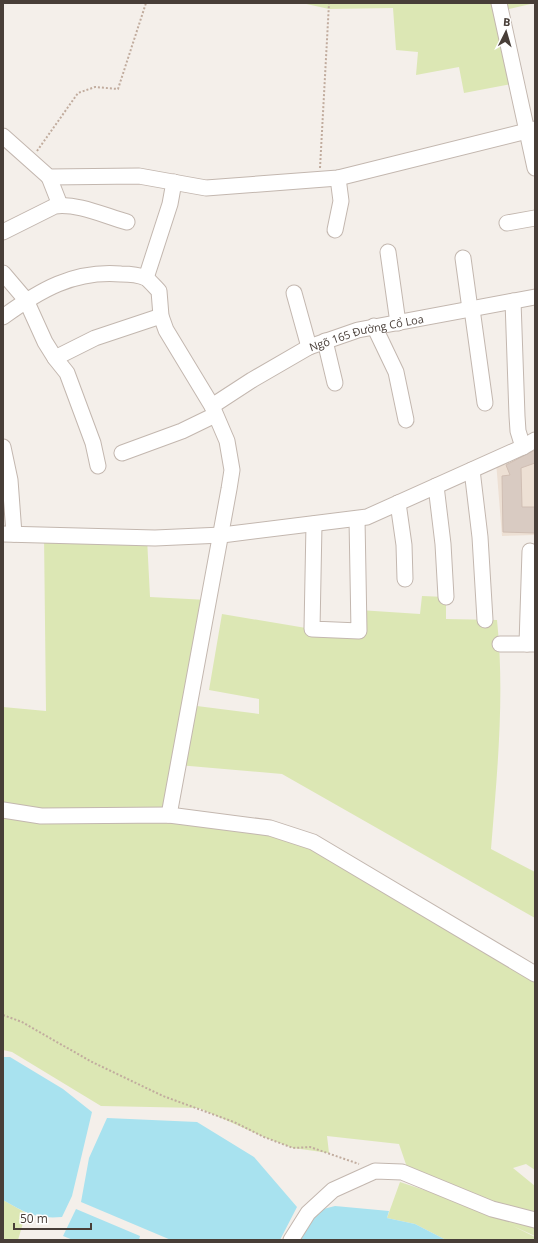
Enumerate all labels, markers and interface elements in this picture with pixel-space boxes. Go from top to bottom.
north arrow [486,12,526,52]
text: B [503,14,511,29]
street label: Ngõ 165 Đường Cổ Loa [307,310,425,354]
scale bar [14,1205,91,1231]
text: 50 m [20,1210,48,1227]

